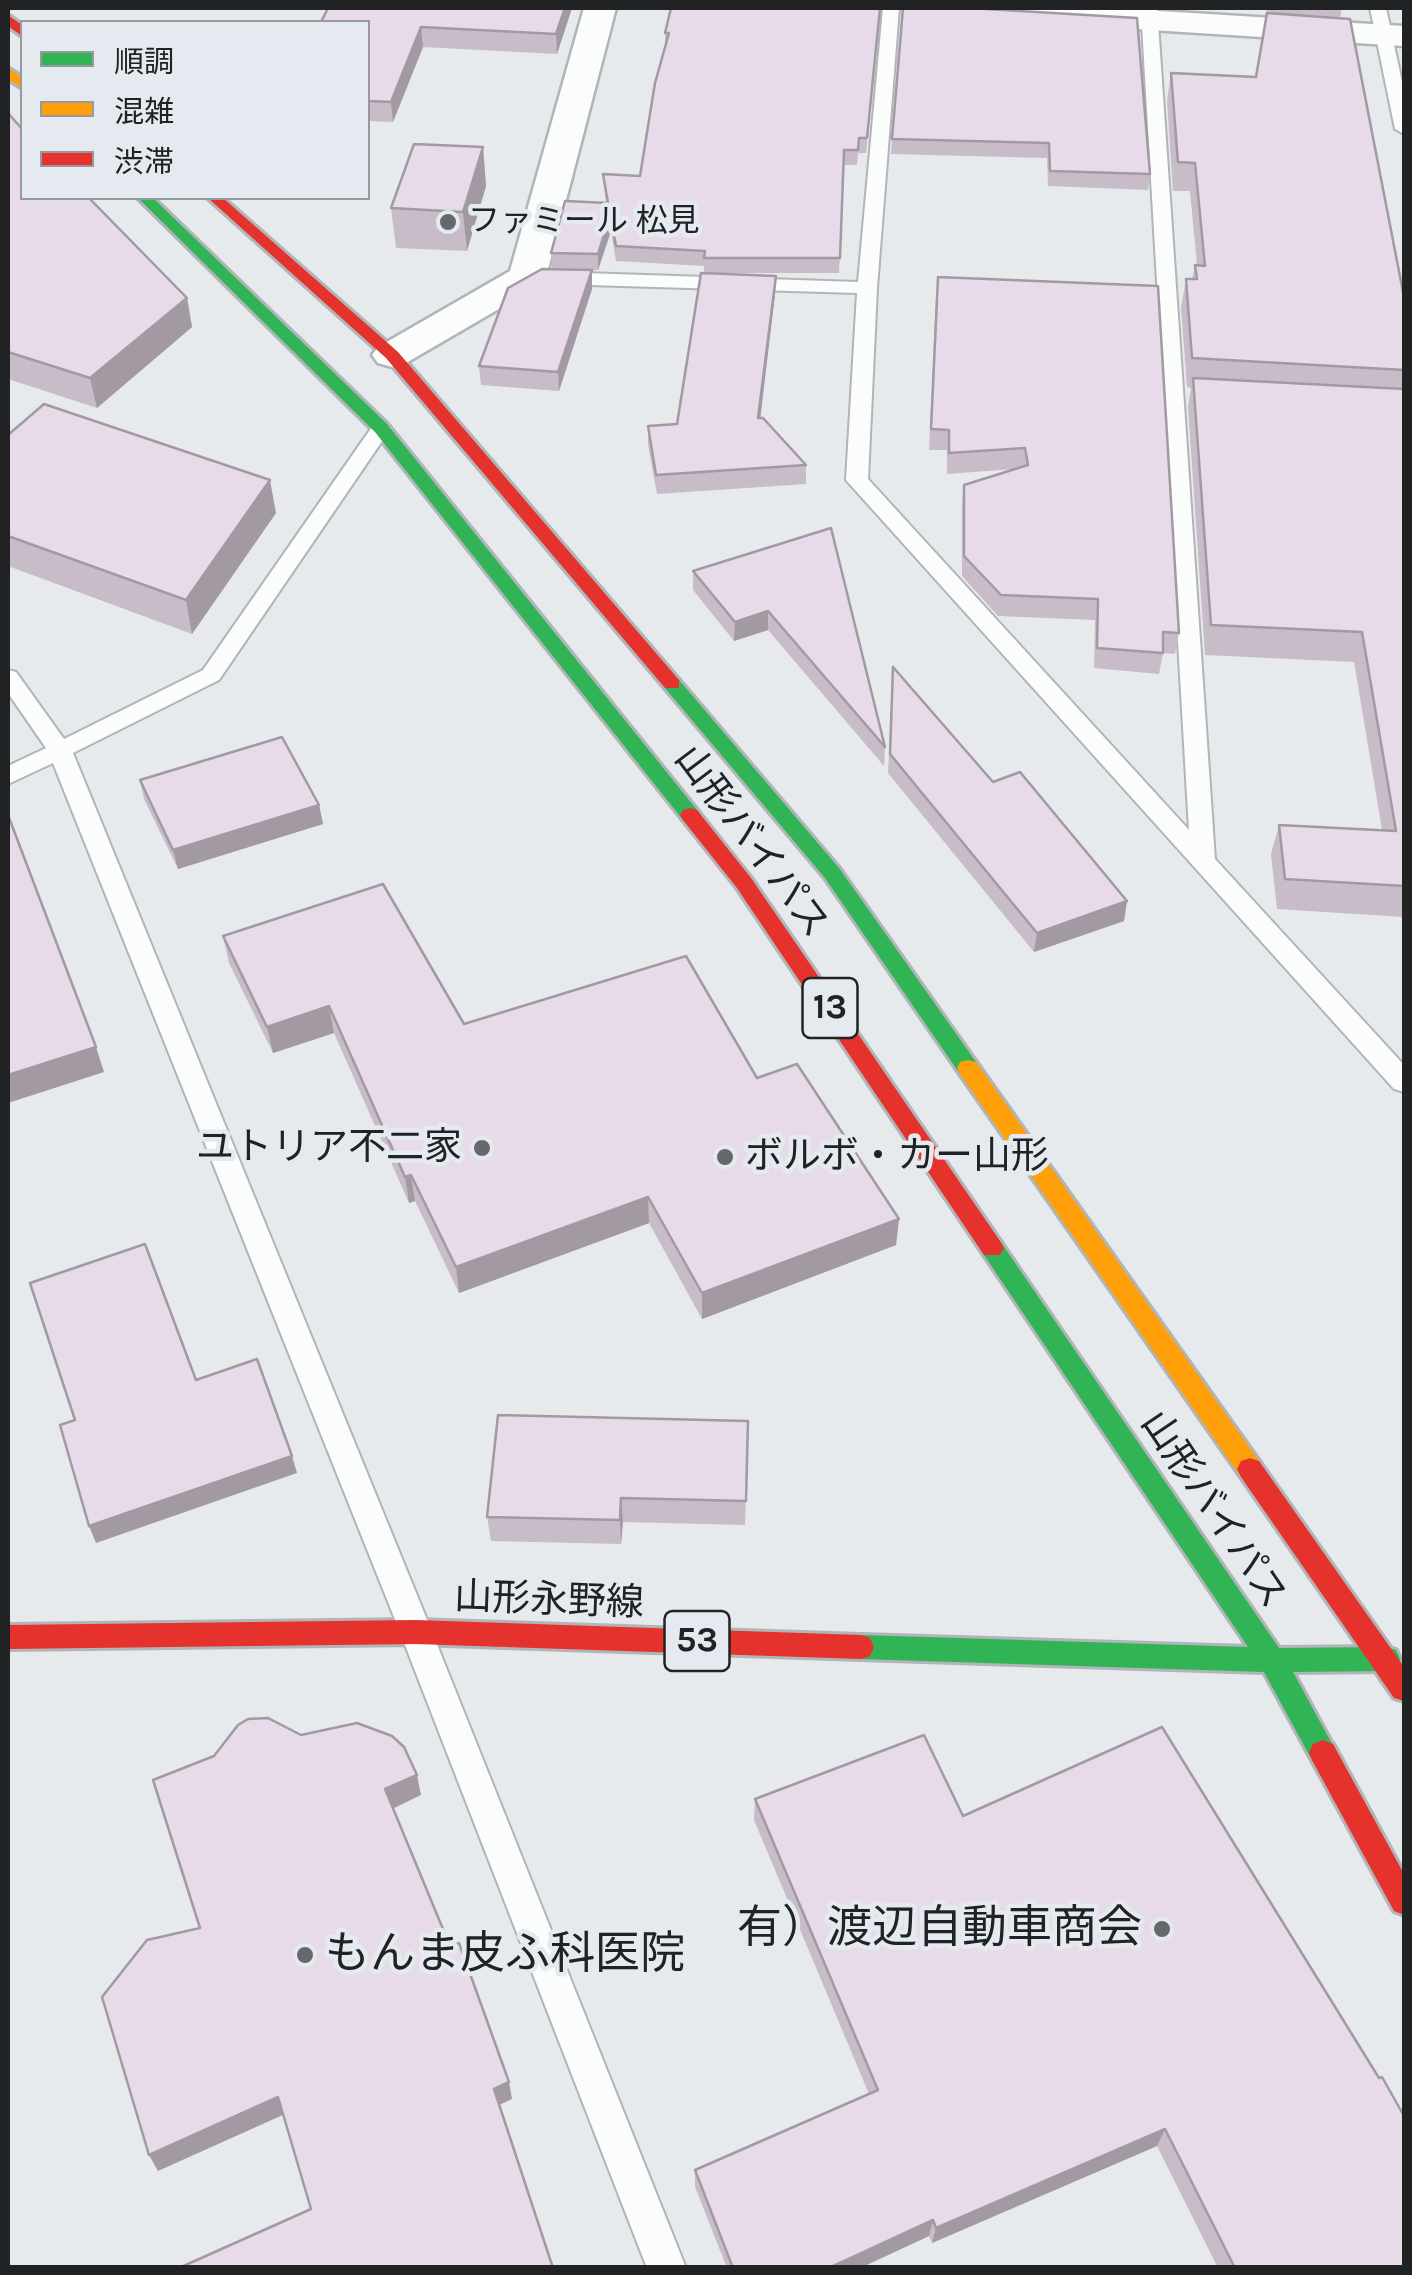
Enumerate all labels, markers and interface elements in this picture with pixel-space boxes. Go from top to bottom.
legend [20,20,370,200]
text: 順調 [114,44,174,80]
text: 混雑 [114,94,174,130]
text: 渋滞 [114,144,174,180]
place label: ファミール 松見 [468,203,700,241]
marker: ファミール 松見 [437,211,459,233]
street label: 山形バイパス [664,737,838,947]
road number: 13 [802,978,858,1038]
place label: ユトリア不二家 [196,1125,462,1171]
place label: ボルボ・カー山形 [745,1134,1049,1180]
marker: ユトリア不二家 [471,1137,493,1159]
marker: ボルボ・カー山形 [714,1146,736,1168]
street label: 山形バイパス [1130,1403,1296,1617]
street label: 山形永野線 [453,1575,645,1627]
road number: 53 [664,1611,730,1671]
place label: 有）渡辺自動車商会 [737,1902,1142,1956]
marker: 有）渡辺自動車商会 [1151,1918,1173,1940]
place label: もんま皮ふ科医院 [325,1928,685,1982]
marker: もんま皮ふ科医院 [294,1944,316,1966]

